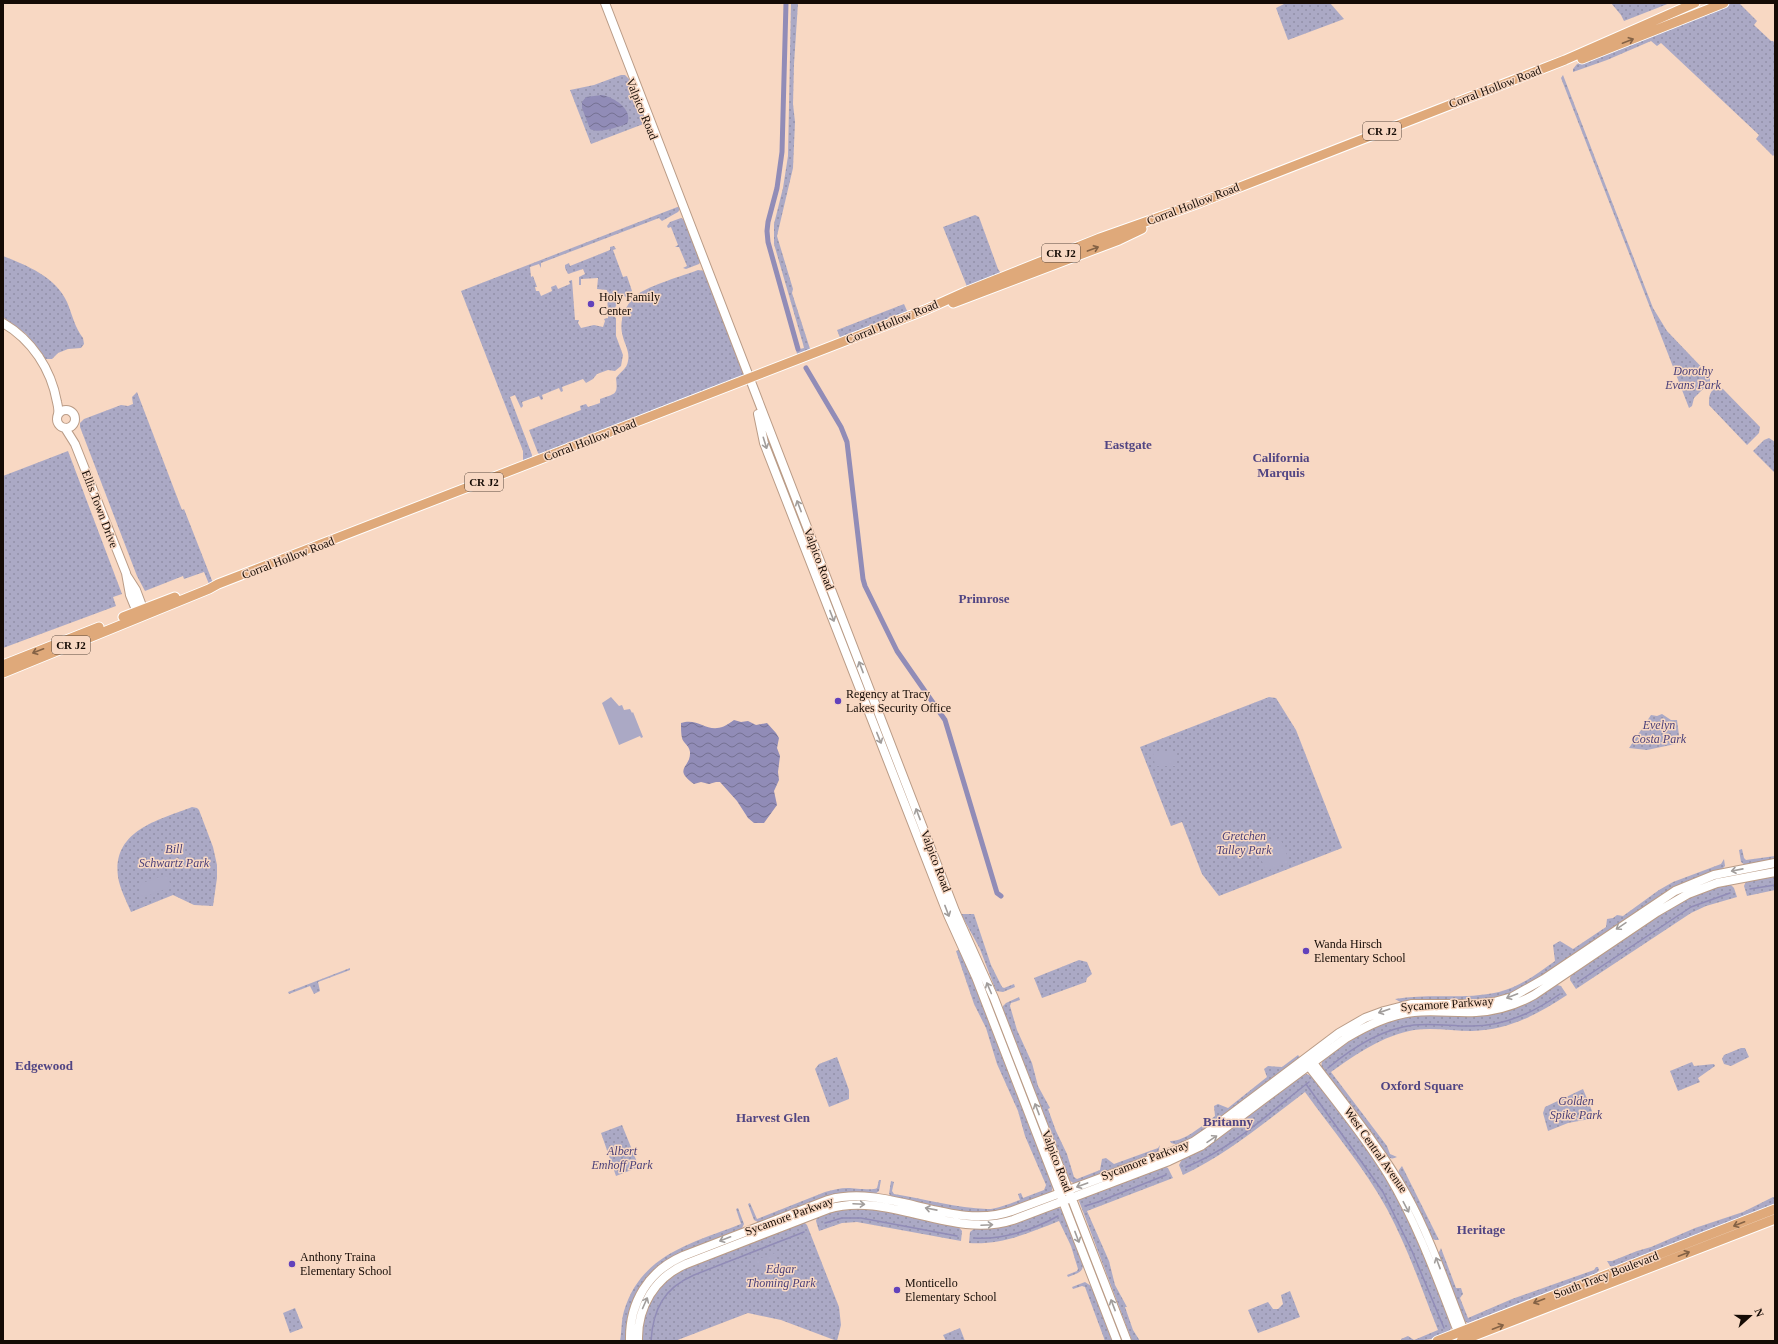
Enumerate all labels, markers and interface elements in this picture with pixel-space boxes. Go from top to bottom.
one-way arrow [1622,36,1634,44]
street label: Corral Hollow Road [1447,63,1543,111]
street label: Valpico Road [623,76,661,142]
road number: CR J2 [1363,122,1401,140]
street label: Corral Hollow Road [1145,180,1241,228]
road number: CR J2 [1042,244,1080,262]
one-way arrow [1087,245,1099,253]
place label: Holy Family Center [599,290,660,318]
street label: Corral Hollow Road [844,297,940,347]
marker: Holy Family Center [586,299,596,309]
park label: Dorothy Evans Park [1664,364,1721,392]
street label: Corral Hollow Road [542,416,638,464]
one-way arrow [762,436,769,449]
district label: Eastgate [1104,437,1152,452]
district label: California Marquis [1252,450,1310,480]
street label: Ellis Town Drive [79,468,121,550]
road number: CR J2 [465,473,503,491]
one-way arrow [794,501,802,513]
street label: Valpico Road [801,526,837,592]
street label: Corral Hollow Road [240,534,336,582]
district label: Primrose [958,591,1010,606]
one-way arrow [829,610,837,622]
road number: CR J2 [52,636,90,654]
one-way arrow [32,648,44,656]
one-way arrow [856,661,864,673]
place label: Regency at Tracy Lakes Security Office [846,687,951,715]
marker: Regency at Tracy Lakes Security Office [833,696,843,706]
park label: Evelyn Costa Park [1632,718,1687,746]
one-way arrow [876,731,884,743]
one-way arrow [913,809,921,821]
street label: Valpico Road [918,828,954,894]
park label: Gretchen Talley Park [1216,829,1272,857]
park label: Bill Schwartz Park [139,842,210,870]
one-way arrow [1730,867,1743,875]
one-way arrow [943,904,951,916]
one-way arrow [1615,923,1627,931]
place label: Wanda Hirsch Elementary School [1314,937,1406,965]
marker: Wanda Hirsch Elementary School [1301,946,1311,956]
one-way arrow [985,982,993,994]
one-way arrow [1506,993,1518,1001]
street label: Sycamore Parkway [1400,994,1494,1014]
one-way arrow [1377,1008,1390,1015]
district label: Edgewood [15,1058,74,1073]
district label: Oxford Square [1380,1078,1464,1093]
park label: Golden Spike Park [1550,1094,1603,1122]
one-way arrow [1032,1103,1040,1115]
street label: West Central Avenue [1341,1105,1411,1195]
district label: Harvest Glen [736,1110,811,1125]
district label: Britanny [1203,1114,1253,1129]
street label: Valpico Road [1039,1128,1075,1194]
one-way arrow [1206,1135,1217,1143]
street label: Sycamore Parkway [1099,1137,1191,1183]
park label: Albert Emhoff Park [591,1144,653,1172]
one-way arrow [1077,1181,1089,1189]
street label: Sycamore Parkway [743,1194,835,1238]
one-way arrow [852,1201,865,1208]
one-way arrow [1403,1201,1410,1213]
one-way arrow [924,1205,937,1213]
one-way arrow [1733,1220,1745,1228]
one-way arrow [980,1221,993,1228]
district label: Heritage [1457,1222,1505,1237]
one-way arrow [1074,1231,1082,1243]
one-way arrow [720,1236,732,1243]
street label: South Tracy Boulevard [1552,1249,1660,1301]
place label: Anthony Traina Elementary School [300,1250,392,1278]
one-way arrow [1678,1250,1690,1258]
one-way arrow [1434,1258,1442,1270]
marker: Anthony Traina Elementary School [287,1259,297,1269]
park label: Edgar Thoming Park [747,1262,816,1290]
place label: Monticello Elementary School [905,1276,997,1304]
marker: Monticello Elementary School [892,1285,902,1295]
north arrow [1730,1296,1770,1336]
one-way arrow [642,1297,650,1309]
one-way arrow [1534,1298,1546,1306]
one-way arrow [1108,1299,1116,1311]
text: N [1752,1307,1766,1318]
one-way arrow [1491,1322,1503,1330]

